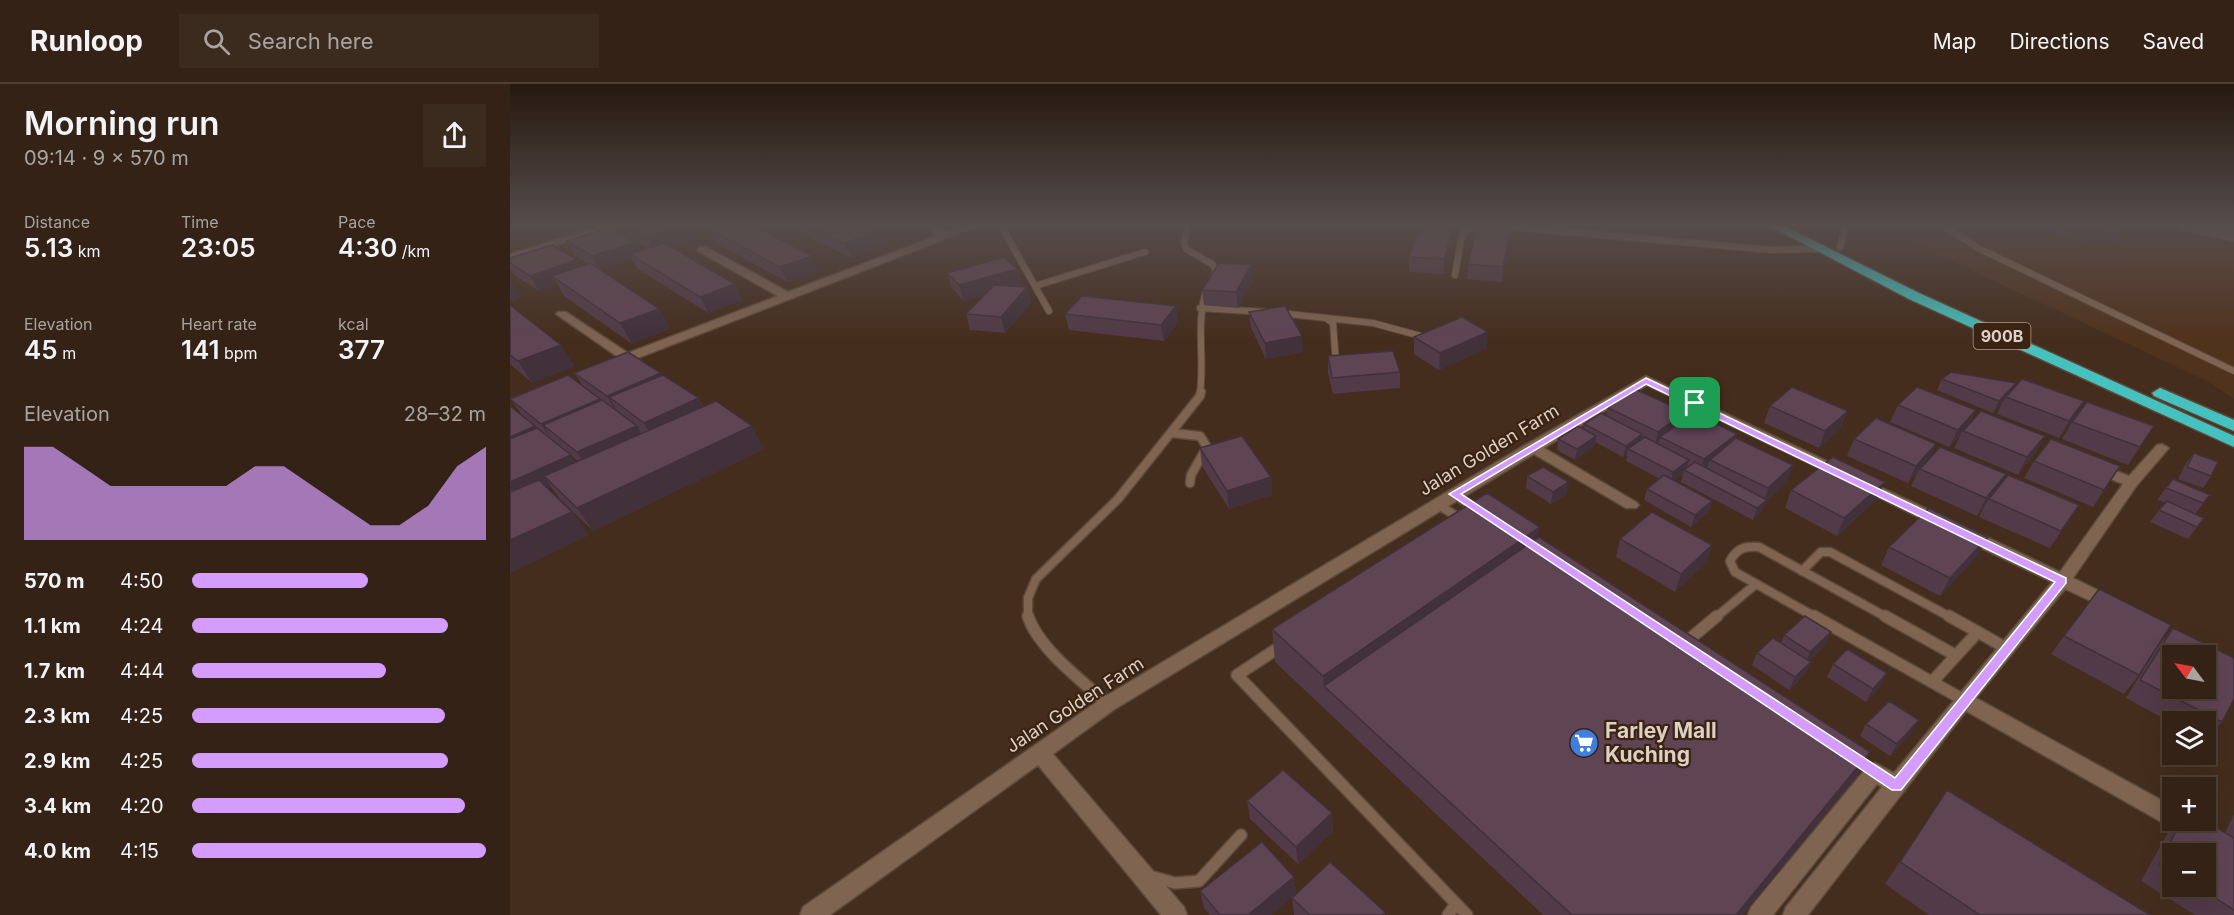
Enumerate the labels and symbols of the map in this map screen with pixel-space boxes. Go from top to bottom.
road number: 900B [1974,323,2030,349]
pin [1669,377,1720,428]
street label: Jalan Golden Farm [1415,400,1562,500]
north arrow [2162,645,2216,699]
street label: Jalan Golden Farm [1002,652,1147,757]
place label: Farley Mall Kuching [1605,718,1717,767]
supermarket icon: Farley Mall Kuching [1568,727,1600,759]

